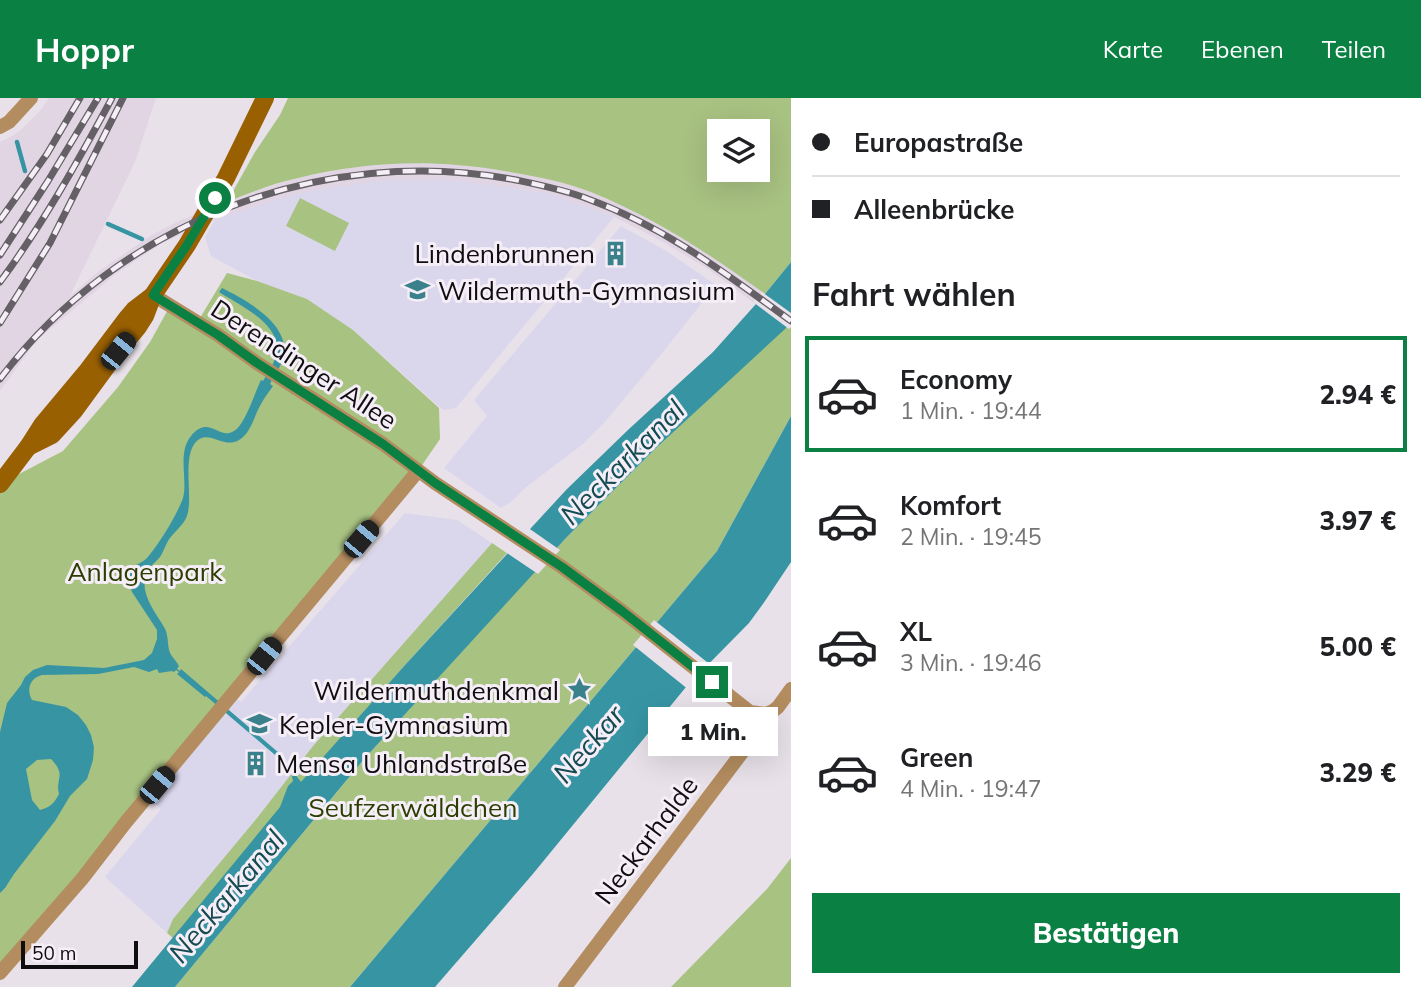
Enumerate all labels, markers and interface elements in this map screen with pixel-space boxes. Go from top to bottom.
text: Hoppr [35,29,134,70]
text: Karte [1103,34,1163,64]
text: Ebenen [1201,34,1284,64]
text: Teilen [1322,34,1386,64]
map controls [707,119,770,182]
button: layers [707,119,770,182]
text: Europastraße [854,126,1023,159]
route start [199,182,231,214]
text: Alleenbrücke [854,193,1015,226]
place label: Lindenbrunnen [415,237,595,270]
building icon: Lindenbrunnen [601,239,629,267]
place label: Wildermuth-Gymnasium [438,274,735,307]
text: Fahrt wählen [812,274,1016,314]
school or university icon: Wildermuth-Gymnasium [404,276,432,304]
street label: Derendinger Allee [205,292,403,436]
car [97,328,140,374]
icon: car [816,363,879,426]
text: Economy [900,363,1012,396]
text: 2.94 € [1320,378,1396,411]
water label: Neckarkanal [552,392,692,532]
text: 1 Min. · 19:44 [900,396,1042,425]
icon: car [816,489,879,552]
text: Komfort [900,489,1001,522]
text: 3.97 € [1320,504,1396,537]
car [340,516,383,562]
text: 2 Min. · 19:45 [900,522,1042,551]
park label: Anlagenpark [67,555,223,588]
icon: car [816,615,879,678]
text: XL [900,615,932,648]
text: 5.00 € [1320,630,1396,663]
car [243,633,286,679]
text: 3 Min. · 19:46 [900,648,1042,677]
route end [696,666,728,698]
place label: Wildermuthdenkmal [313,674,559,707]
place icon: Wildermuthdenkmal [565,676,593,704]
water label: Neckar [545,697,632,790]
callout: 1 Min. [647,706,777,756]
place label: Kepler-Gymnasium [279,708,509,741]
school or university icon: Kepler-Gymnasium [245,710,273,738]
text: 1 Min. [680,717,746,746]
icon: car [816,741,879,804]
text: Green [900,741,973,774]
place label: Mensa Uhlandstraße [276,747,527,780]
building icon: Mensa Uhlandstraße [242,749,270,777]
text: 3.29 € [1320,756,1396,789]
car [136,762,179,808]
street label: Neckarhalde [587,770,705,910]
text: 4 Min. · 19:47 [900,774,1042,803]
park label: Seufzerwäldchen [309,791,517,824]
water label: Neckarkanal [160,822,292,969]
button: Bestätigen [812,893,1400,973]
scale bar [21,938,138,970]
text: 50 m [32,941,76,965]

